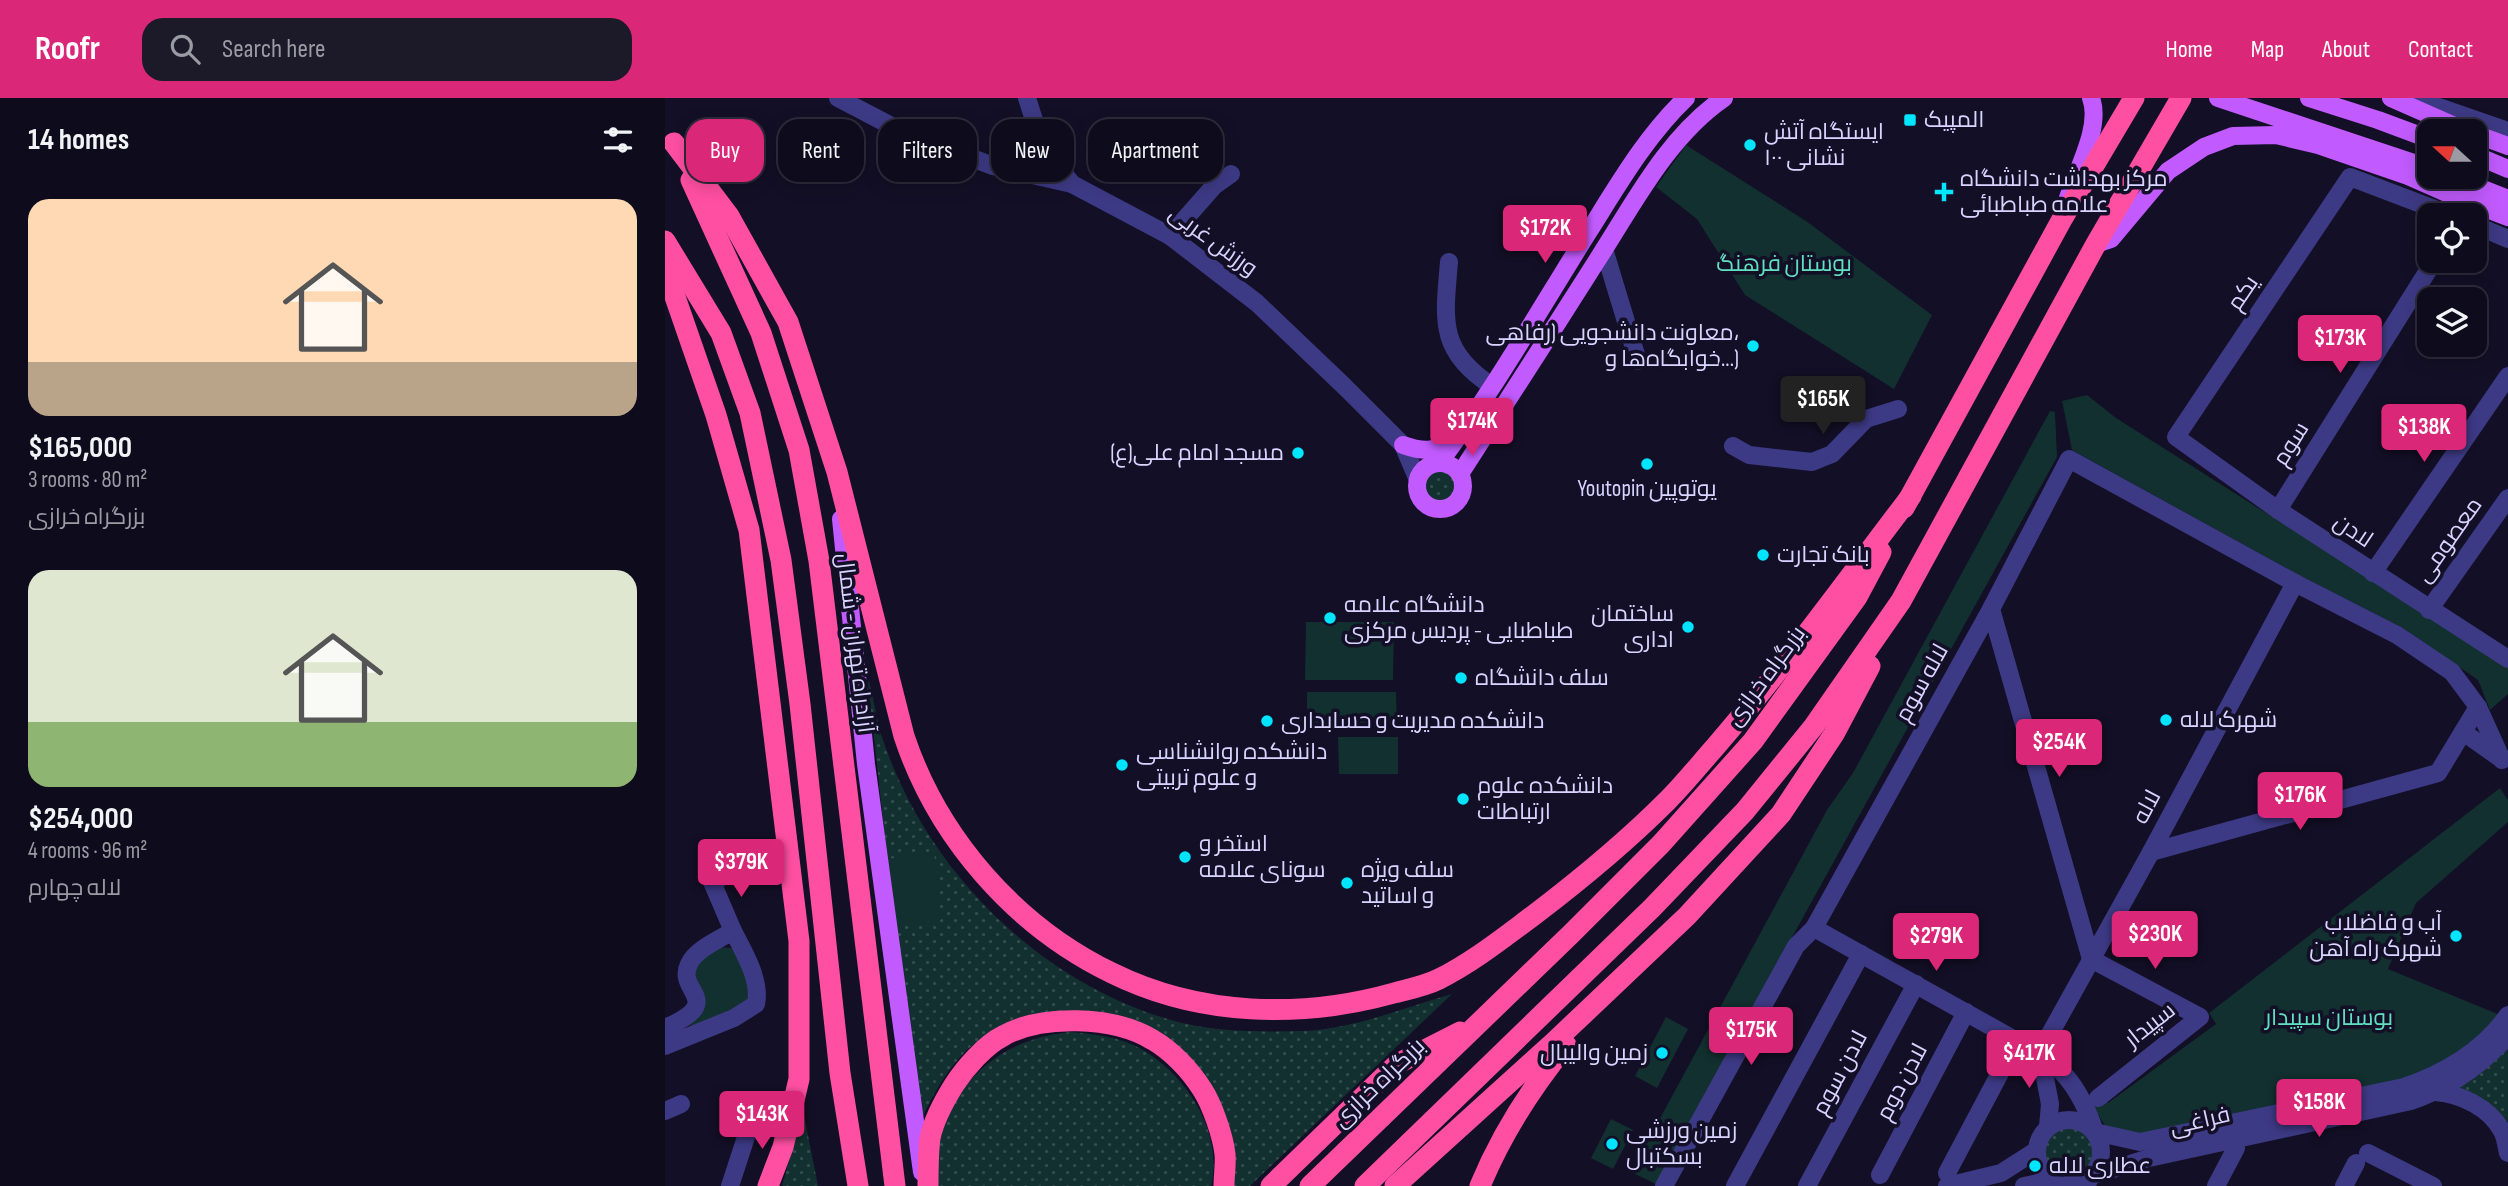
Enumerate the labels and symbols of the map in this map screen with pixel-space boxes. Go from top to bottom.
place label: المپیک [1924,106,1984,134]
marker: المپیک [1902,112,1918,128]
place label: ایستگاه آتش نشانی ۱۰۰ [1764,118,1884,172]
north arrow [2417,119,2487,189]
marker: ایستگاه آتش نشانی ۱۰۰ [1742,137,1758,153]
place label: مرکز بهداشت دانشگاه علامه طباطبائی [1960,165,2168,219]
marker: مرکز بهداشت دانشگاه علامه طباطبائی [1934,182,1954,202]
street label: ورزش غربی [1163,199,1263,283]
pin: $172K [1496,206,1594,265]
park label: بوستان فرهنگ [1716,250,1852,278]
street label: یکم [2221,270,2266,316]
pin: $173K [2291,316,2389,375]
place label: معاونت دانشجویی (رفاهی، خوابگاه‌ها و...) [1486,319,1739,373]
marker: معاونت دانشجویی (رفاهی، خوابگاه‌ها و...) [1745,338,1761,354]
pin: $165K [1774,376,1872,436]
pin: $174K [1423,398,1521,458]
pin: $138K [2375,404,2473,464]
street label: سوم [2267,417,2316,472]
place label: مسجد امام علی(ع) [1110,439,1284,468]
marker: مسجد امام علی(ع) [1290,445,1306,461]
marker: Youtopin یوتوپین [1639,456,1655,472]
place label: Youtopin یوتوپین [1577,475,1717,503]
street label: معصومی [2410,492,2488,588]
street label: لادن [2328,508,2378,554]
place label: بانک تجارت [1777,541,1870,569]
marker: بانک تجارت [1755,547,1771,563]
street label: آزادراه تهران - شمال [830,551,880,735]
place label: دانشگاه علامه طباطبایی - پردیس مرکزی [1344,591,1574,645]
place label: ساختمان اداری [1591,600,1674,654]
marker: دانشگاه علامه طباطبایی - پردیس مرکزی [1322,610,1338,626]
marker: ساختمان اداری [1680,619,1696,635]
street label: بزرگراه خرازی [1720,620,1812,732]
street label: لاله سوم [1889,639,1956,727]
place label: سلف دانشگاه [1475,664,1609,692]
marker: سلف دانشگاه [1453,670,1469,686]
place label: شهرک لاله [2180,706,2277,734]
place label: دانشکده مدیریت و حسابداری [1281,707,1544,735]
marker: شهرک لاله [2158,712,2174,728]
marker: دانشکده مدیریت و حسابداری [1259,713,1275,729]
pin: $254K [2010,720,2108,779]
place label: دانشکده روانشناسی و علوم تربیتی [1136,738,1327,793]
marker: دانشکده روانشناسی و علوم تربیتی [1114,757,1130,773]
place label: دانشکده علوم ارتباطات [1477,772,1613,826]
pin: $176K [2251,772,2349,832]
street label: لاله [2127,785,2167,829]
marker: دانشکده علوم ارتباطات [1455,791,1471,807]
place label: استخر و سونای علامه [1199,830,1326,884]
pin: $379K [692,840,790,899]
marker: استخر و سونای علامه [1177,849,1193,865]
place label: سلف ویژه و اساتید [1361,856,1454,910]
marker: سلف ویژه و اساتید [1339,875,1355,891]
place label: آب و فاضلاب شهرک راه آهن [2309,909,2442,963]
pin: $230K [2106,912,2204,971]
pin: $279K [1887,914,1985,973]
marker: آب و فاضلاب شهرک راه آهن [2448,928,2464,944]
street label: سپیدار [2117,996,2181,1055]
park label: بوستان سپیدار [2263,1004,2393,1032]
pin: $175K [1702,1007,1800,1067]
street label: لادن سوم [1806,1026,1875,1120]
pin: $417K [1980,1030,2078,1090]
street label: بزرگراه خرازی [1327,1032,1431,1134]
place label: زمین والیبال [1540,1039,1648,1067]
street label: لادن دوم [1870,1039,1935,1126]
marker: زمین والیبال [1654,1045,1670,1061]
pin: $158K [2270,1080,2368,1139]
pin: $143K [713,1091,811,1151]
street label: فراغی [2167,1100,2233,1142]
place label: زمین ورزشی بسکتبال [1626,1117,1737,1171]
marker: زمین ورزشی بسکتبال [1604,1136,1620,1152]
place label: عطاری لاله [2049,1152,2151,1180]
marker: عطاری لاله [2027,1158,2043,1174]

